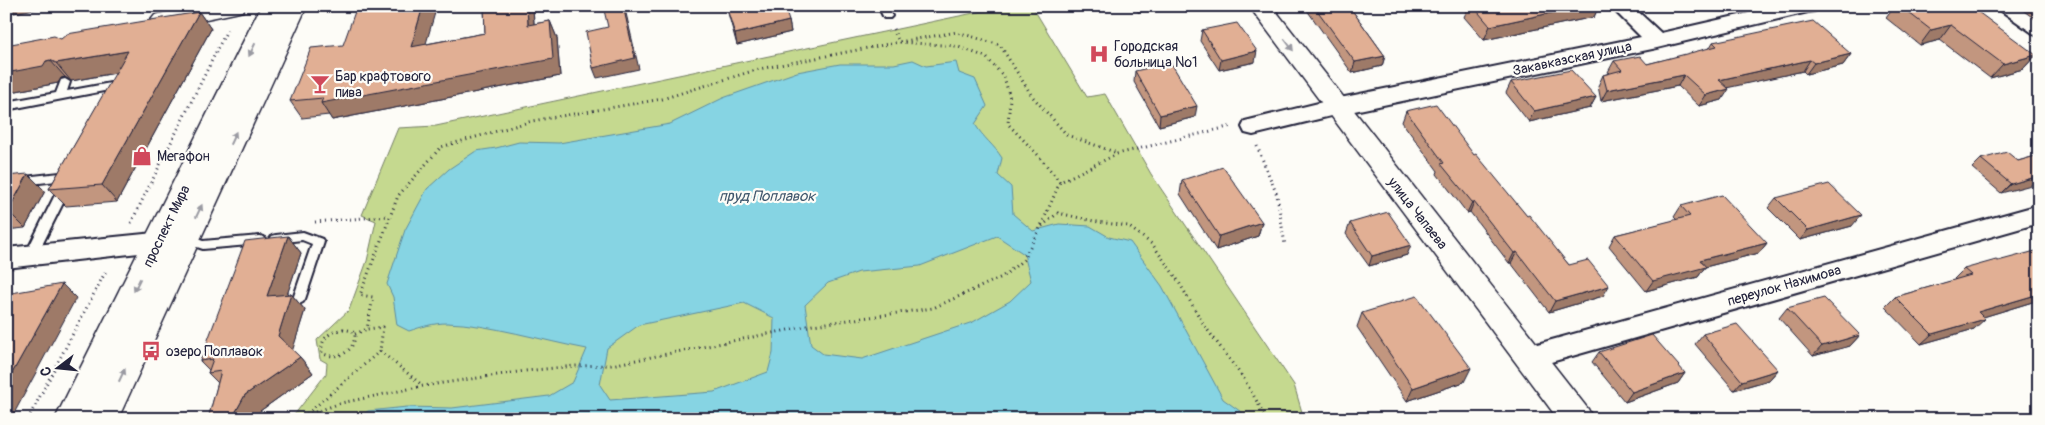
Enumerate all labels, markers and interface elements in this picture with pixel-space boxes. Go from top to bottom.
place label: Городская больница №1 [1114,38,1197,71]
one-way arrow [1284,38,1294,52]
street label: Закавказская улица [1511,38,1633,79]
one-way arrow [248,43,256,57]
hospital icon: Городская больница №1 [1088,43,1110,65]
place label: Бар крафтового пива [335,68,431,101]
bar icon: Бар крафтового пива [309,73,331,95]
one-way arrow [230,131,238,145]
shop icon: Мегафон [131,145,153,167]
place label: Мегафон [157,148,210,165]
street label: улица Чапаева [1384,173,1451,253]
street label: проспект Мира [139,182,194,270]
water label: пруд Поплавок [719,187,816,206]
one-way arrow [194,204,203,219]
street label: переулок Нахимова [1725,261,1843,310]
one-way arrow [132,278,140,292]
bus stop icon: озеро Поплавок [140,340,162,362]
north arrow [32,342,82,392]
place label: озеро Поплавок [166,343,263,360]
text: С [37,365,55,378]
one-way arrow [119,368,127,382]

